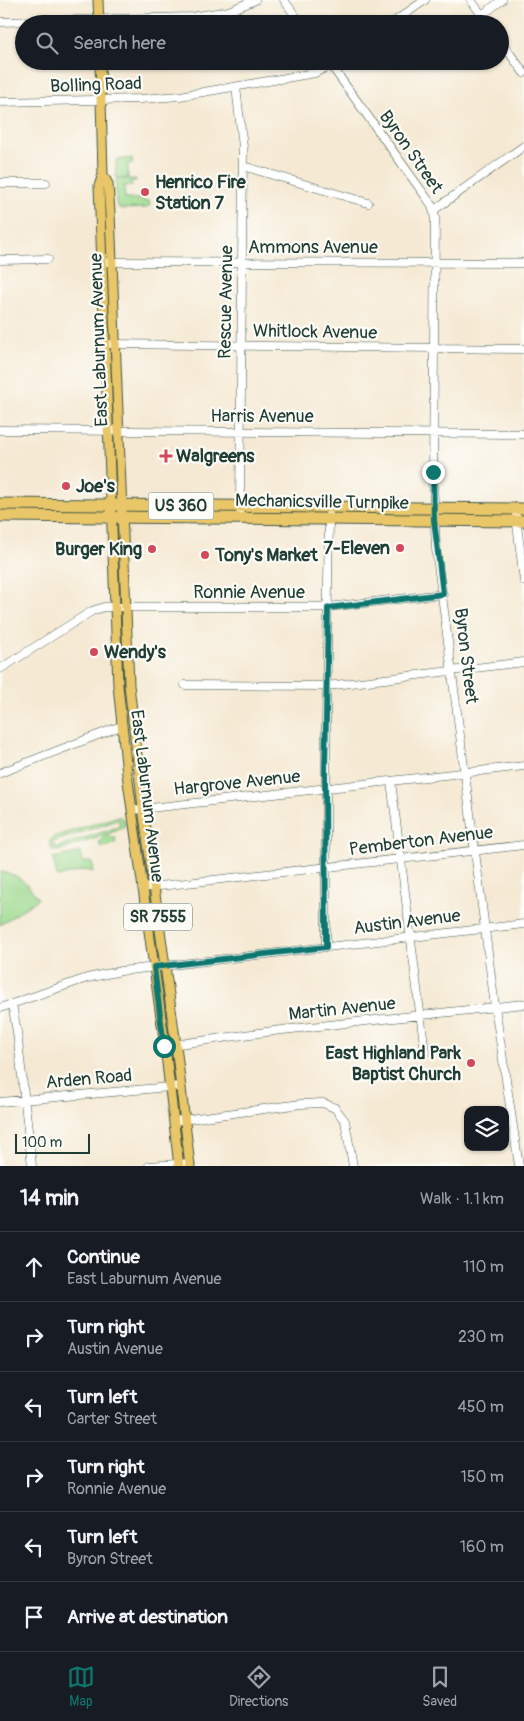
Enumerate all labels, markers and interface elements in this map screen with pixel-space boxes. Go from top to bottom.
search box [15,15,509,70]
icon: search [33,29,61,57]
text: Search here [73,31,166,55]
street label: Bolling Road [50,72,142,98]
street label: Byron Street [374,106,448,199]
place label: Henrico Fire Station 7 [155,171,247,215]
marker: Henrico Fire Station 7 [139,186,151,198]
street label: Ammons Avenue [248,236,378,259]
street label: Rescue Avenue [214,245,238,359]
street label: East Laburnum Avenue [84,253,114,427]
street label: Whitlock Avenue [253,319,377,345]
street label: Harris Avenue [210,405,314,428]
place label: Walgreens [176,445,255,468]
marker: Walgreens [160,450,172,462]
route end [422,461,445,484]
place label: Joe's [76,475,116,498]
marker: Joe's [60,480,72,492]
street label: Mechanicsville Turnpike [235,489,409,515]
road number: US 360 [148,492,214,520]
place label: 7-Eleven [323,537,390,560]
place label: Burger King [55,538,142,561]
marker: 7-Eleven [394,542,406,554]
marker: Burger King [146,543,158,555]
place label: Tony's Market [214,544,318,567]
marker: Tony's Market [199,549,211,561]
street label: Ronnie Avenue [193,581,305,604]
street label: Byron Street [449,607,483,706]
place label: Wendy's [104,641,167,664]
marker: Wendy's [88,646,100,658]
street label: East Laburnum Avenue [125,708,169,884]
street label: Hargrove Avenue [173,765,302,801]
street label: Pemberton Avenue [348,821,494,861]
road number: SR 7555 [124,904,192,930]
street label: Austin Avenue [352,904,462,940]
street label: Martin Avenue [287,992,397,1026]
route start [153,1035,176,1058]
place label: East Highland Park Baptist Church [325,1042,462,1086]
marker: East Highland Park Baptist Church [465,1057,477,1069]
street label: Arden Road [45,1064,133,1094]
map controls [464,1106,509,1151]
button: layers [464,1106,509,1151]
scale bar [15,1131,90,1154]
text: 100 m [22,1134,62,1151]
text: 14 min [20,1185,79,1212]
text: Walk · 1.1 km [420,1189,504,1209]
text: Continue [67,1245,140,1269]
icon: ahead [20,1253,48,1281]
text: 110 m [463,1257,504,1277]
text: East Laburnum Avenue [67,1269,221,1289]
text: Turn right [67,1315,145,1339]
icon: right [20,1323,48,1351]
text: 230 m [458,1327,504,1347]
text: Austin Avenue [67,1339,163,1359]
text: Turn left [67,1385,137,1409]
icon: left [20,1393,48,1421]
text: 450 m [457,1397,504,1417]
text: Carter Street [67,1409,157,1429]
text: Turn right [67,1455,145,1479]
icon: right [20,1463,48,1491]
text: 150 m [460,1467,504,1487]
text: Ronnie Avenue [67,1479,166,1499]
text: Turn left [67,1525,137,1549]
icon: left [20,1533,48,1561]
text: 160 m [460,1537,504,1557]
text: Byron Street [67,1549,153,1569]
icon: arrive [20,1603,48,1631]
text: Arrive at destination [67,1605,228,1629]
tab: Map [67,1663,95,1710]
tab: Directions [229,1663,288,1710]
tab: Saved [422,1663,457,1710]

